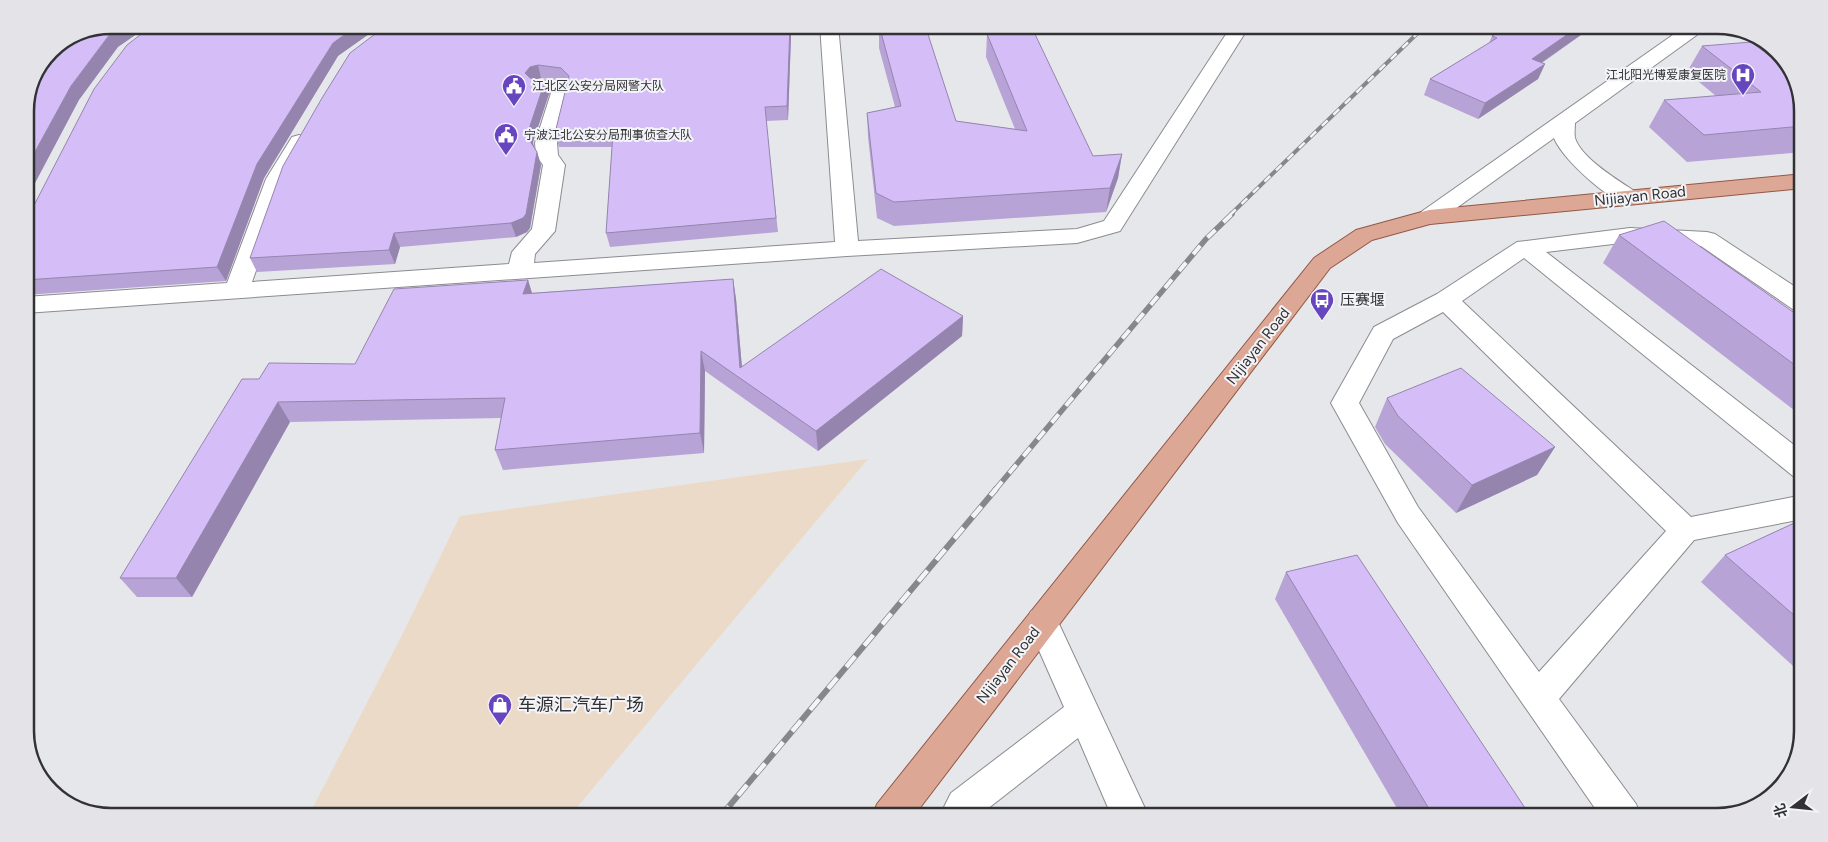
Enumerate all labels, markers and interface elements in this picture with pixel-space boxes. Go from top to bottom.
hospital icon: 江北阳光博爱康复医院 [1730,62,1756,96]
place label: 江北阳光博爱康复医院 [1606,68,1726,82]
public building icon: 江北区公安分局网警大队 [501,73,527,107]
place label: 江北区公安分局网警大队 [532,79,664,93]
public building icon: 宁波江北公安分局刑事侦查大队 [493,122,519,156]
place label: 宁波江北公安分局刑事侦查大队 [524,128,692,142]
street label: Nijiayan Road [1593,182,1687,210]
bus stop icon: 压赛堰 [1309,287,1335,321]
place label: 压赛堰 [1340,291,1385,309]
street label: Nijiayan Road [1223,304,1293,388]
street label: Nijiayan Road [973,623,1043,707]
shop icon: 车源汇汽车广场 [487,692,513,726]
place label: 车源汇汽车广场 [518,694,644,716]
north arrow [1768,782,1818,832]
text: 北 [1771,801,1791,820]

